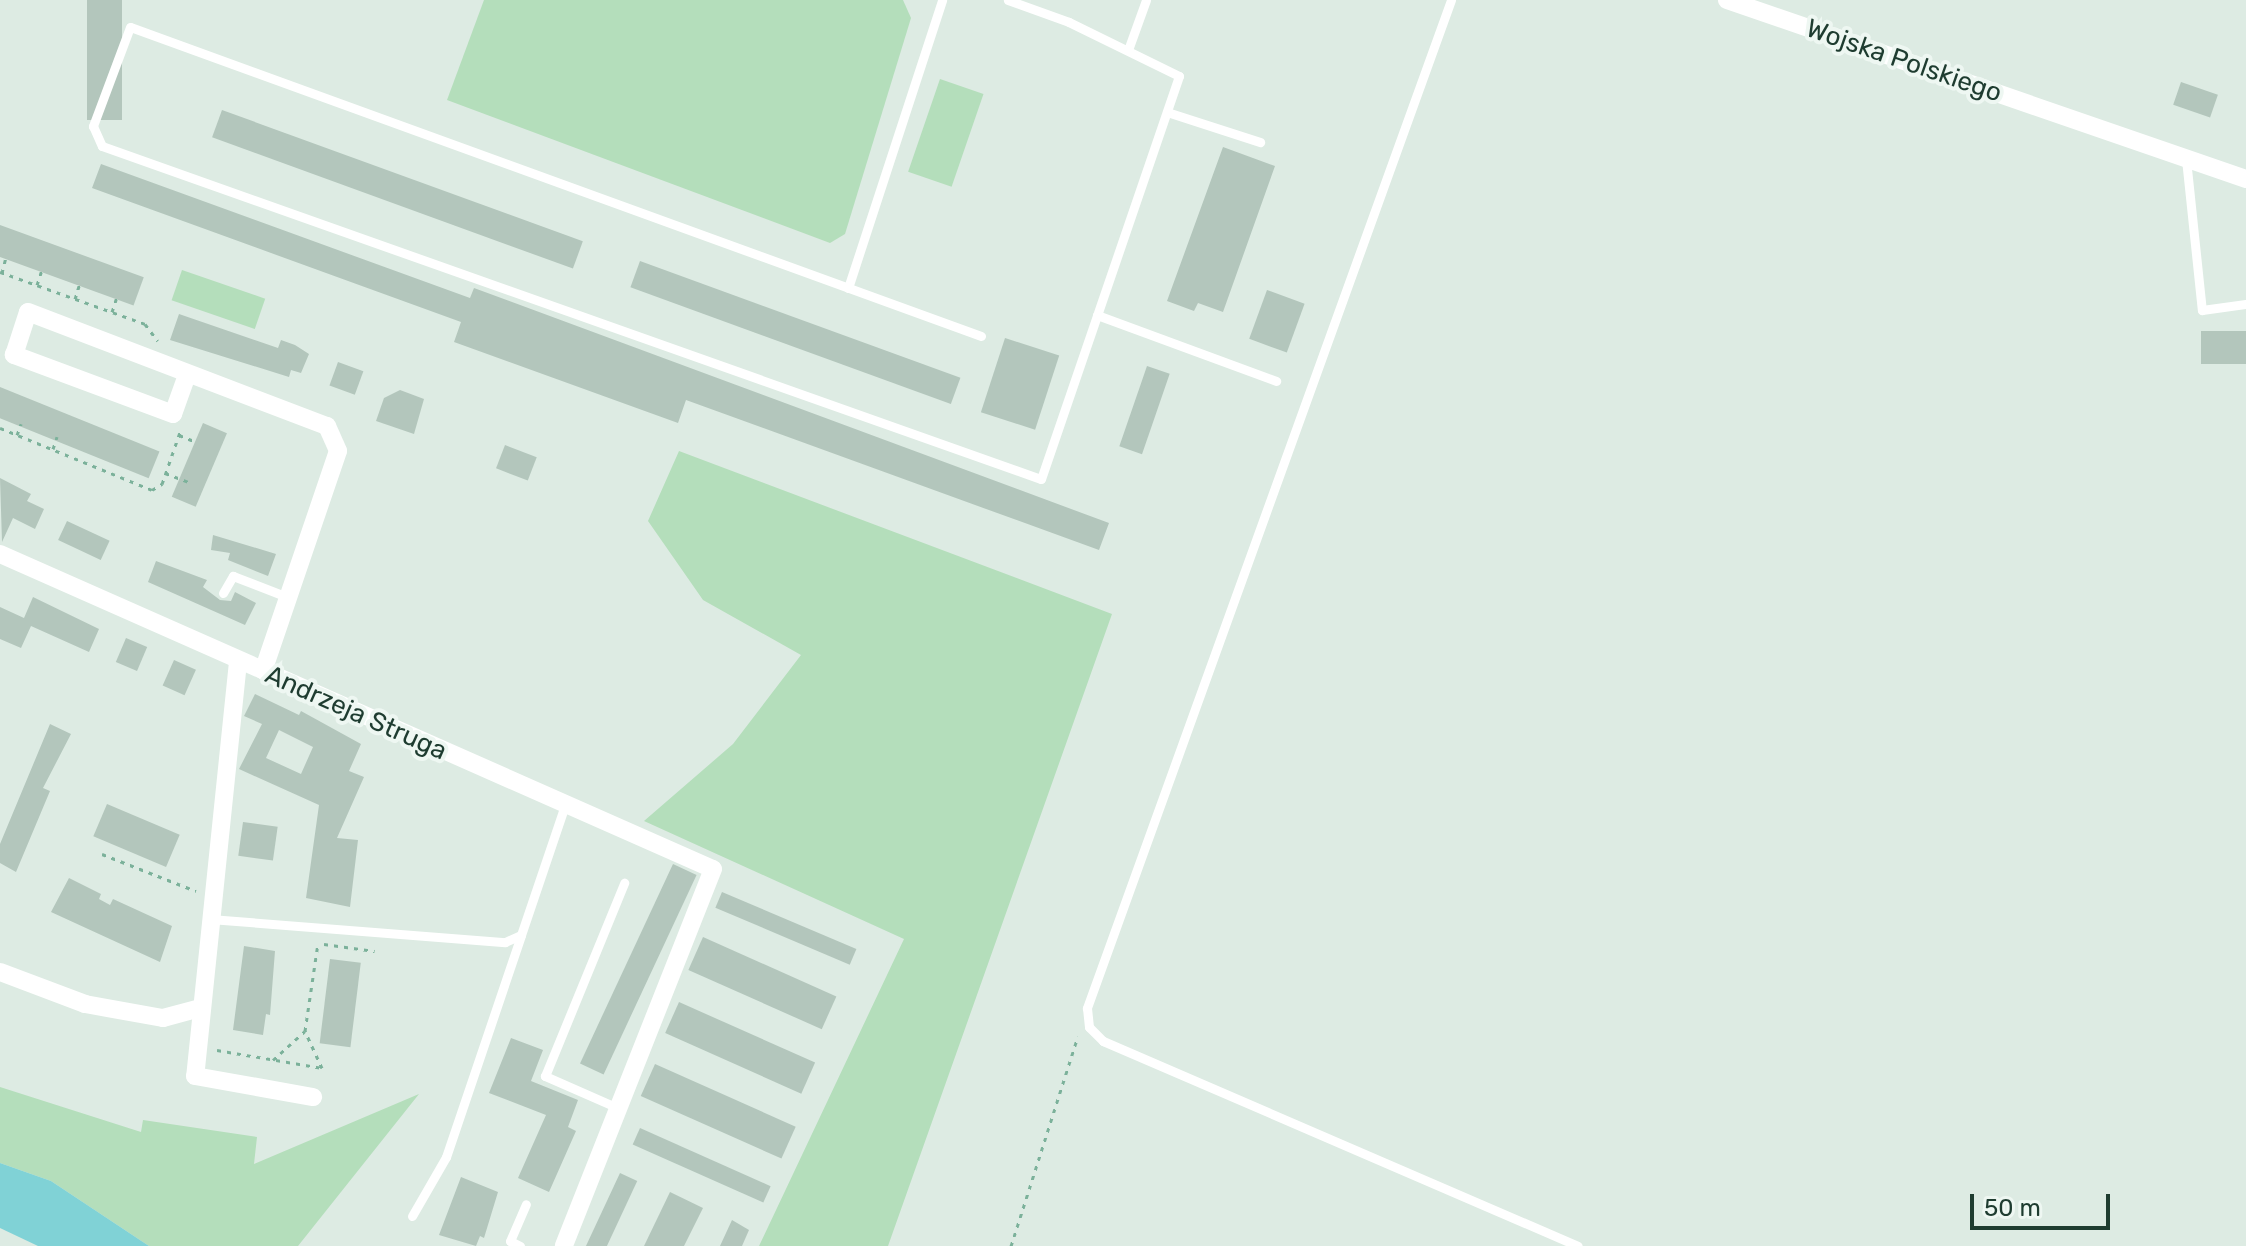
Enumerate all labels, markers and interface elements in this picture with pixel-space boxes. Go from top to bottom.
street label: Wojska Polskiego [1802,13,2006,109]
street label: Andrzeja Struga [260,659,452,767]
scale bar [1974,1178,2114,1228]
text: 50 m [1984,1194,2041,1222]

